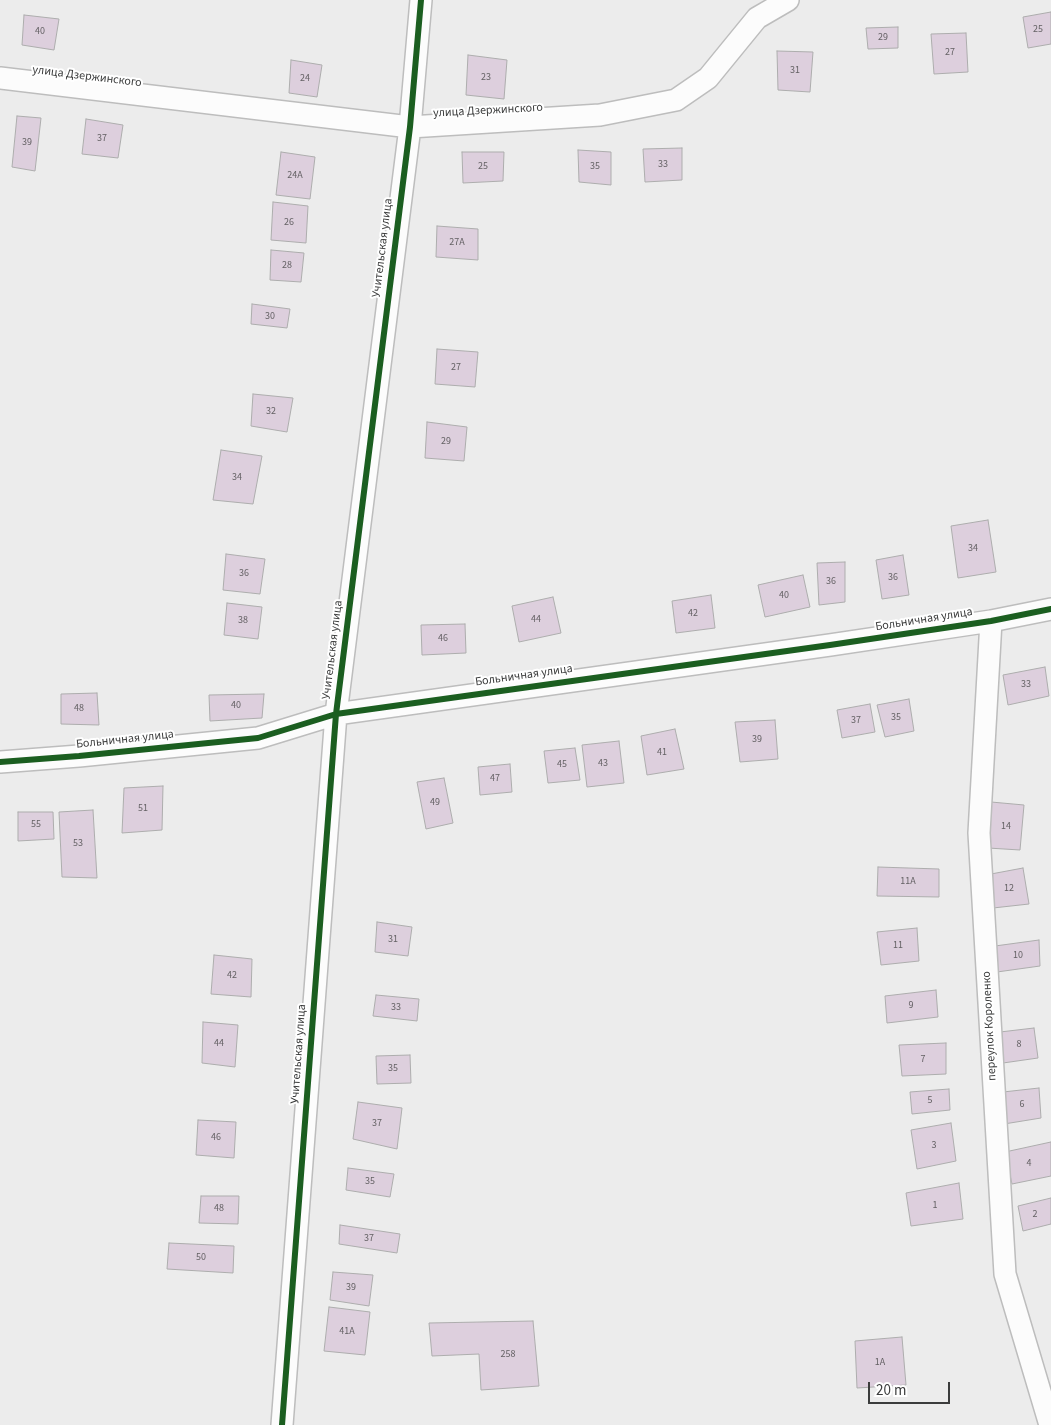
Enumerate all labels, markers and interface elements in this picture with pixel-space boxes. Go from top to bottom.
house number: 25 [1033,24,1043,36]
house number: 40 [35,26,45,38]
house number: 29 [878,32,888,44]
house number: 27 [945,47,955,59]
street label: улица Дзержинского [32,63,142,91]
house number: 31 [790,65,800,77]
house number: 23 [481,72,491,84]
house number: 24 [300,73,310,85]
street label: улица Дзержинского [433,101,543,121]
house number: 37 [97,133,107,145]
house number: 39 [22,137,32,149]
house number: 33 [658,159,668,171]
house number: 25 [478,161,488,173]
house number: 35 [590,161,600,173]
house number: 24А [287,170,303,182]
street label: Учительская улица [370,198,396,298]
house number: 26 [284,217,294,229]
house number: 27А [449,237,465,249]
house number: 28 [282,260,292,272]
house number: 30 [265,311,275,323]
house number: 27 [451,362,461,374]
house number: 32 [266,406,276,418]
house number: 29 [441,436,451,448]
house number: 34 [232,472,242,484]
house number: 34 [968,543,978,555]
house number: 36 [239,568,249,580]
house number: 36 [888,572,898,584]
house number: 36 [826,576,836,588]
house number: 40 [779,590,789,602]
street label: Учительская улица [320,600,346,700]
street label: Больничная улица [874,605,974,635]
house number: 42 [688,608,698,620]
house number: 44 [531,614,541,626]
house number: 38 [238,615,248,627]
house number: 46 [438,633,448,645]
street label: Больничная улица [474,662,574,690]
house number: 33 [1021,679,1031,691]
house number: 40 [231,700,241,712]
house number: 48 [74,703,84,715]
house number: 35 [891,712,901,724]
house number: 37 [851,715,861,727]
street label: Больничная улица [75,728,175,752]
house number: 39 [752,734,762,746]
house number: 41 [657,747,667,759]
house number: 43 [598,758,608,770]
house number: 45 [557,759,567,771]
house number: 47 [490,773,500,785]
house number: 49 [430,797,440,809]
house number: 51 [138,803,148,815]
house number: 55 [31,819,41,831]
house number: 14 [1001,821,1011,833]
house number: 53 [73,838,83,850]
house number: 11А [900,876,916,888]
house number: 12 [1004,883,1014,895]
house number: 31 [388,934,398,946]
house number: 11 [893,940,903,952]
house number: 10 [1013,950,1023,962]
house number: 42 [227,970,237,982]
street label: переулок Короленко [980,971,1000,1081]
house number: 9 [909,1000,913,1012]
house number: 33 [391,1002,401,1014]
street label: Учительская улица [288,1004,310,1104]
house number: 44 [214,1038,224,1050]
house number: 8 [1017,1039,1021,1051]
house number: 7 [921,1054,925,1066]
house number: 35 [388,1063,398,1075]
house number: 5 [928,1095,932,1107]
house number: 6 [1020,1099,1024,1111]
house number: 37 [372,1118,382,1130]
house number: 46 [211,1132,221,1144]
house number: 3 [932,1140,936,1152]
house number: 4 [1027,1158,1031,1170]
house number: 35 [365,1176,375,1188]
house number: 1 [933,1200,937,1212]
house number: 48 [214,1203,224,1215]
house number: 2 [1033,1209,1037,1221]
house number: 37 [364,1233,374,1245]
house number: 50 [196,1252,206,1264]
house number: 39 [346,1282,356,1294]
house number: 41А [339,1326,355,1338]
house number: 258 [501,1349,515,1361]
house number: 1А [875,1357,885,1369]
scale bar [871,1372,954,1404]
text: 20 m [876,1380,906,1401]

